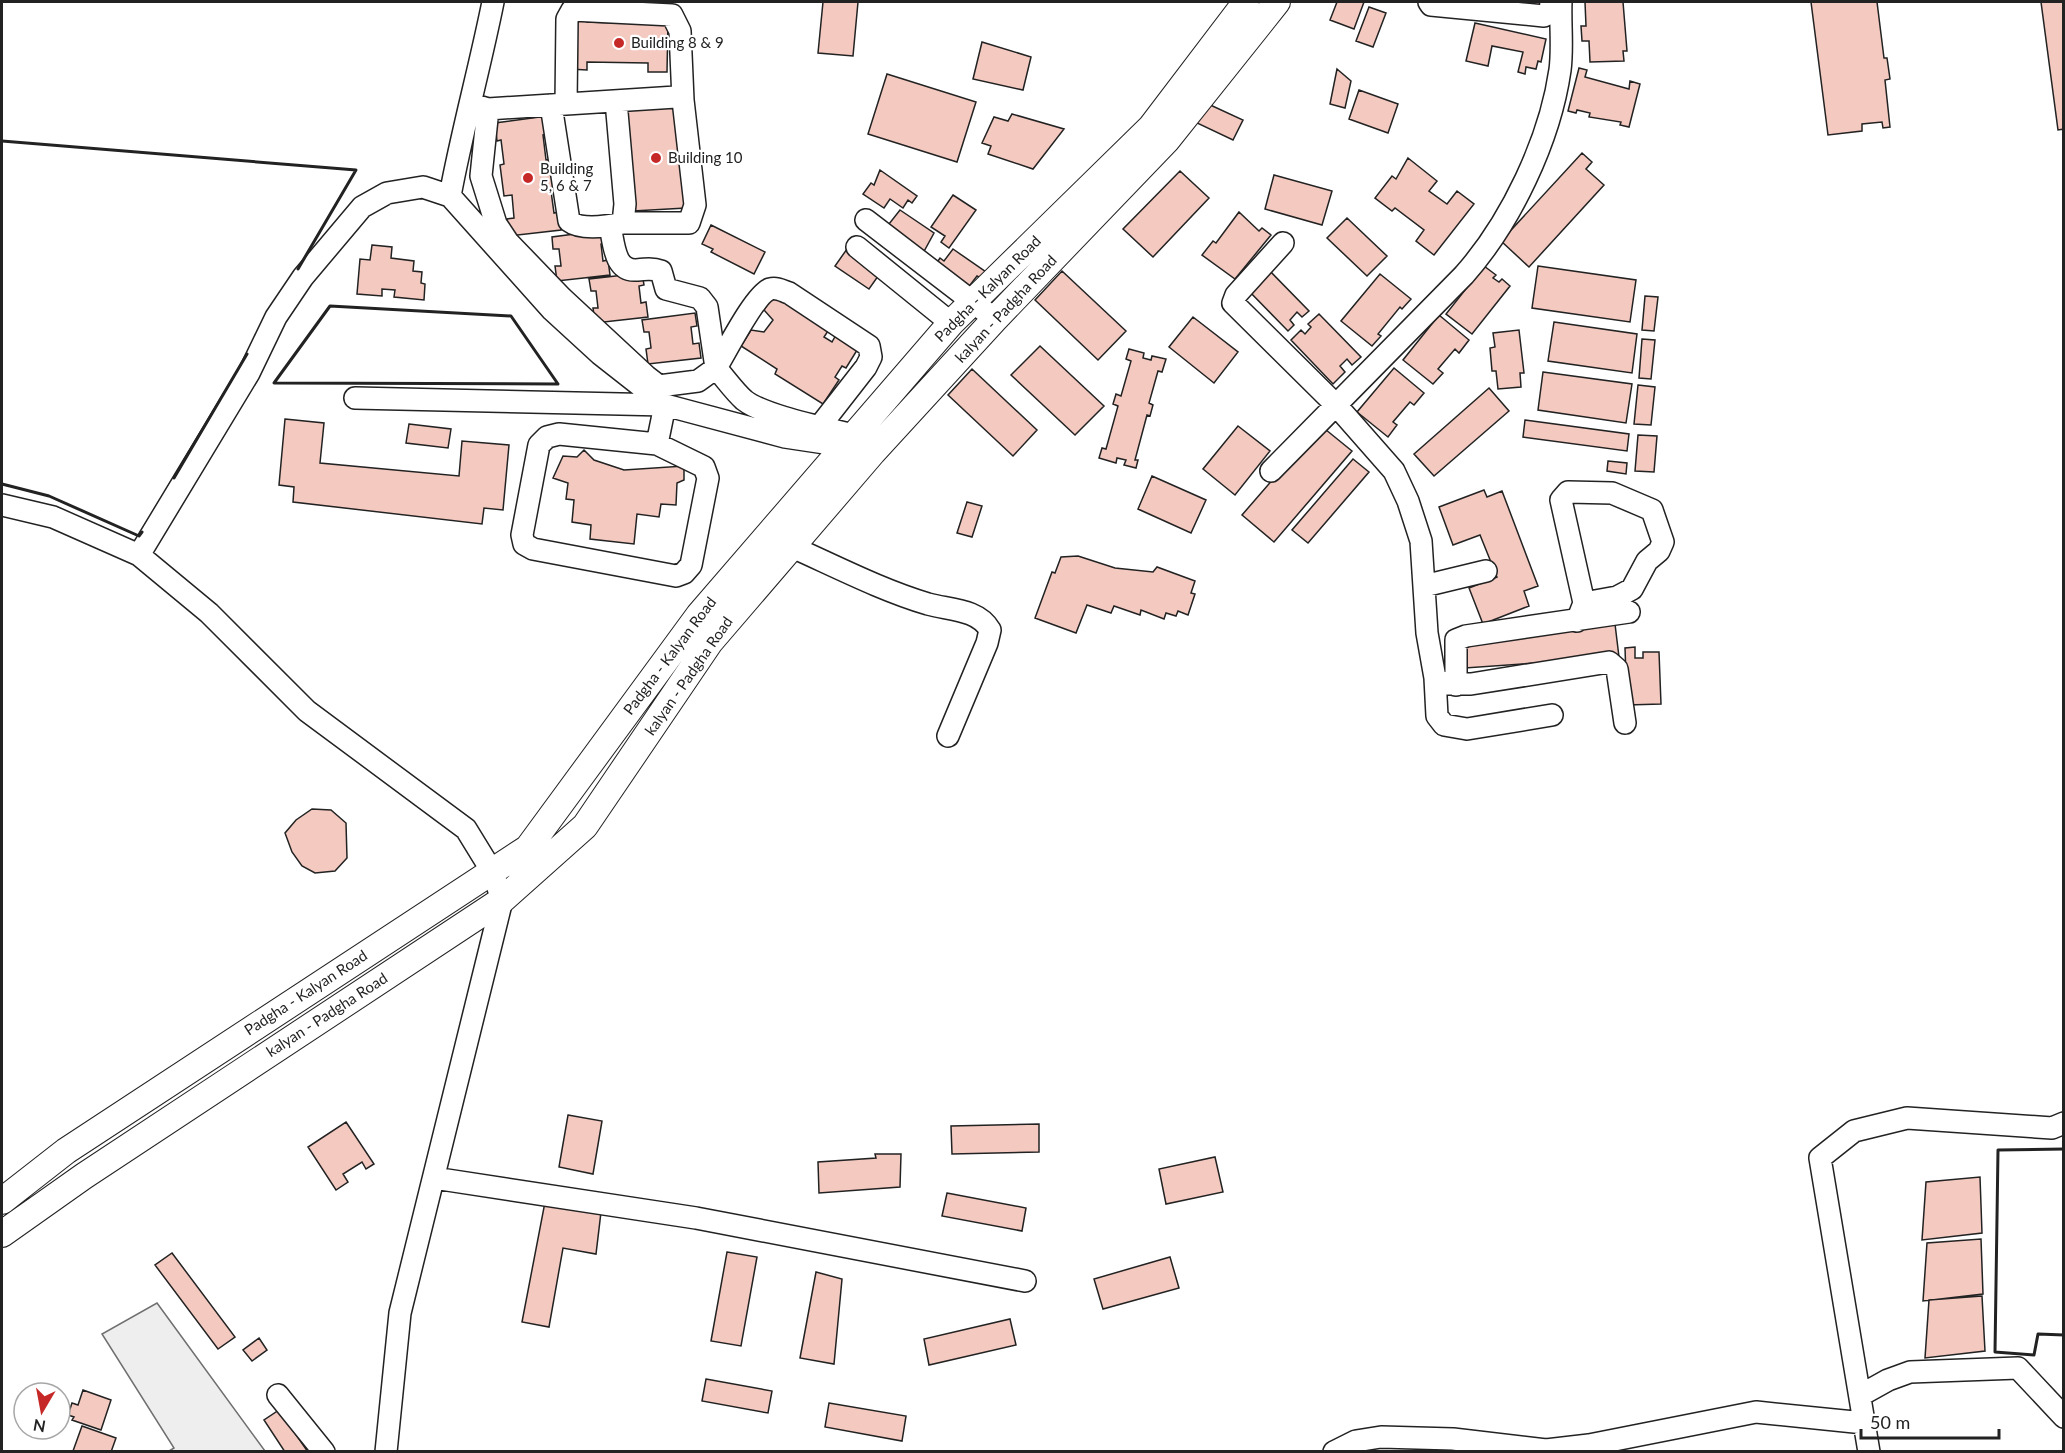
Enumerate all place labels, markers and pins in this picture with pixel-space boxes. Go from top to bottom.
place label: Building 8 & 9 [631,33,724,51]
marker: Building 8 & 9 [612,36,626,50]
place label: Building 10 [668,148,743,166]
marker: Building 10 [649,151,663,165]
place label: Building 5, 6 & 7 [540,159,593,194]
marker: Building 5, 6 & 7 [521,171,535,185]

